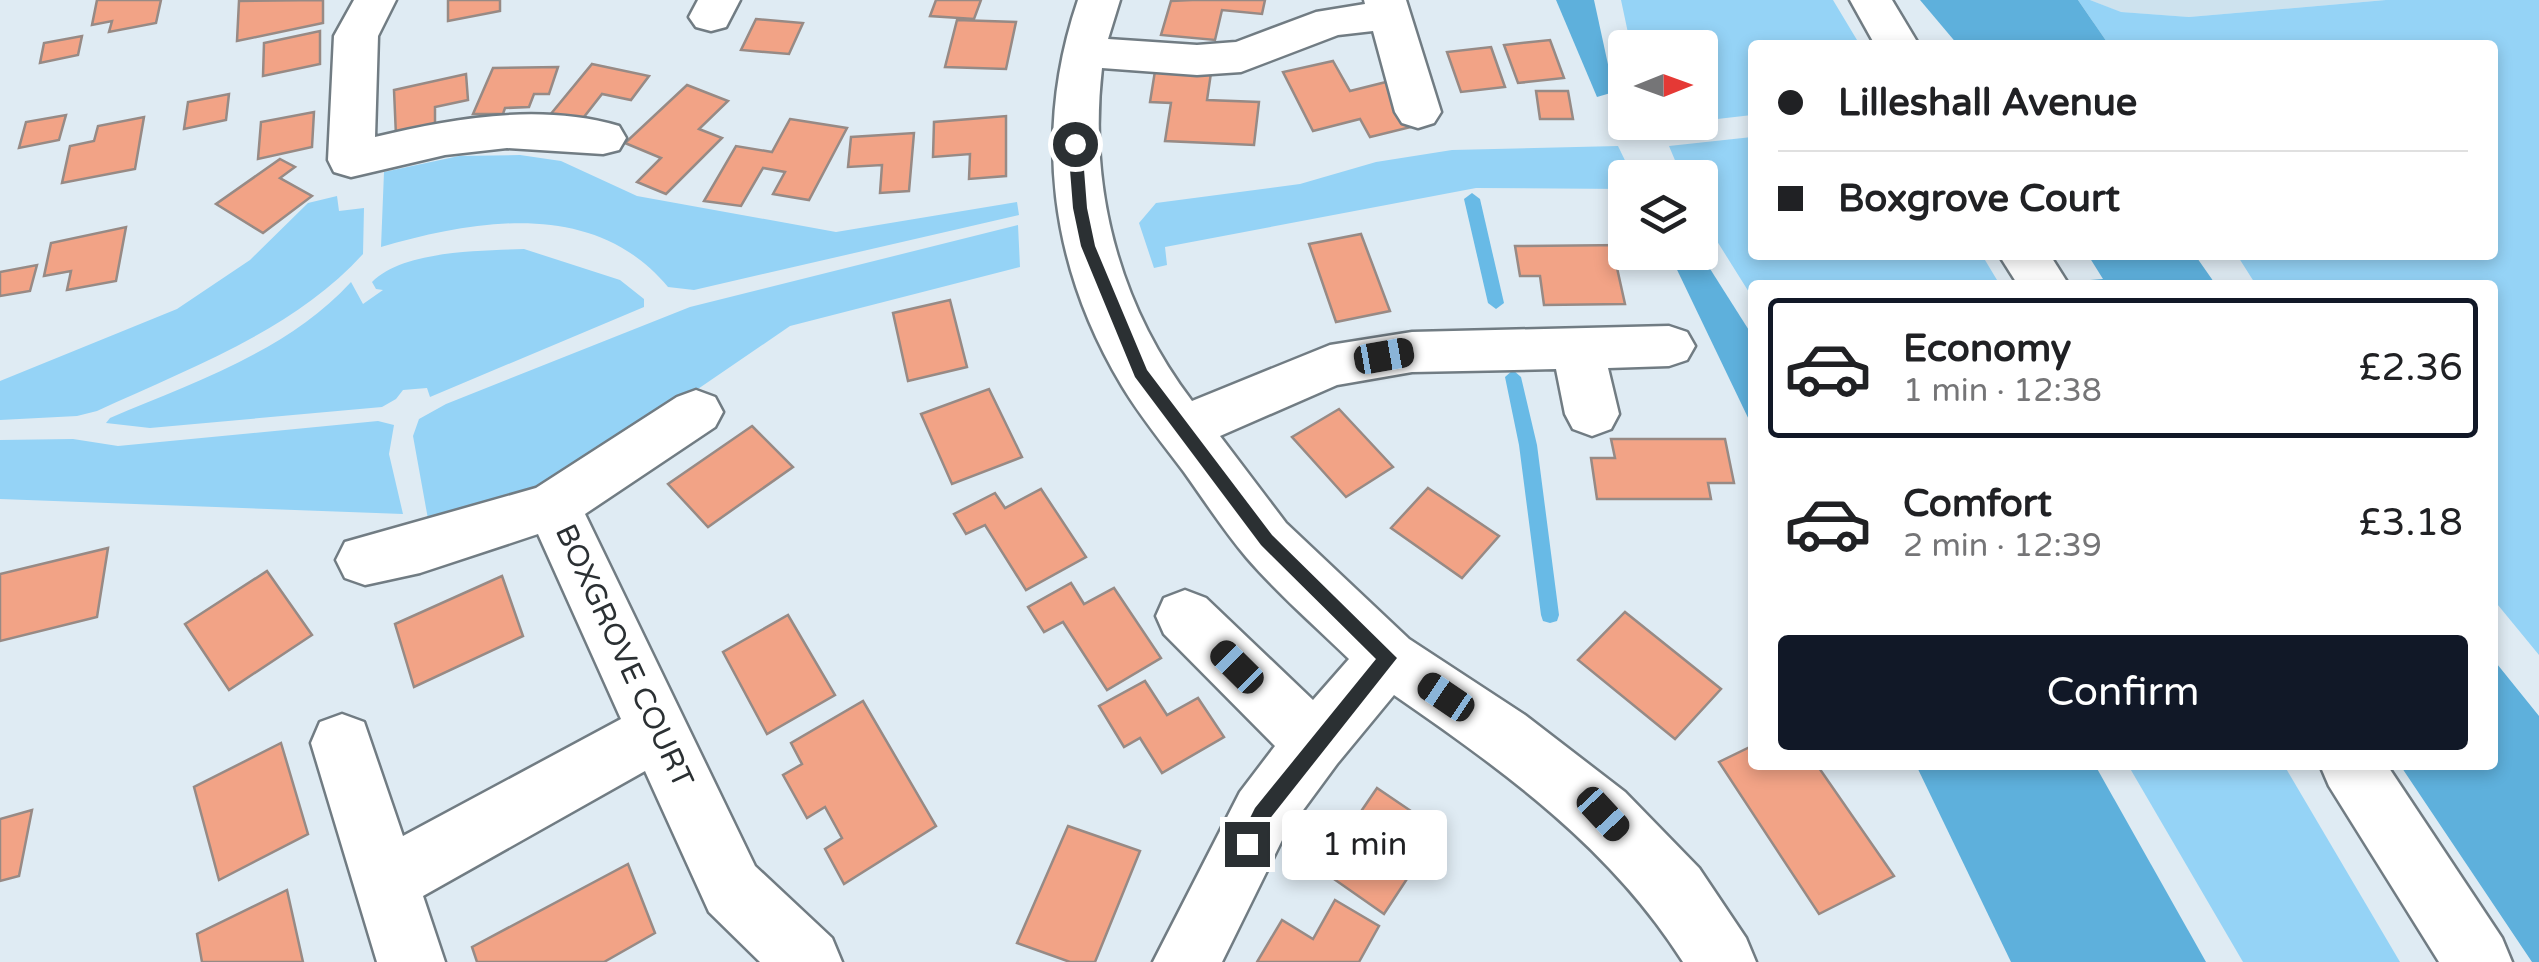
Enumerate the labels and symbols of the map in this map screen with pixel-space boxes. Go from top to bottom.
north arrow [1608,30,1718,140]
route start [1053,122,1098,167]
car [1352,336,1416,376]
street label: BOXGROVE COURT [547,518,701,794]
car [1205,635,1269,699]
car [1413,668,1479,726]
car [1572,782,1634,846]
callout: 1 min [1282,809,1447,879]
route end [1225,822,1270,867]

